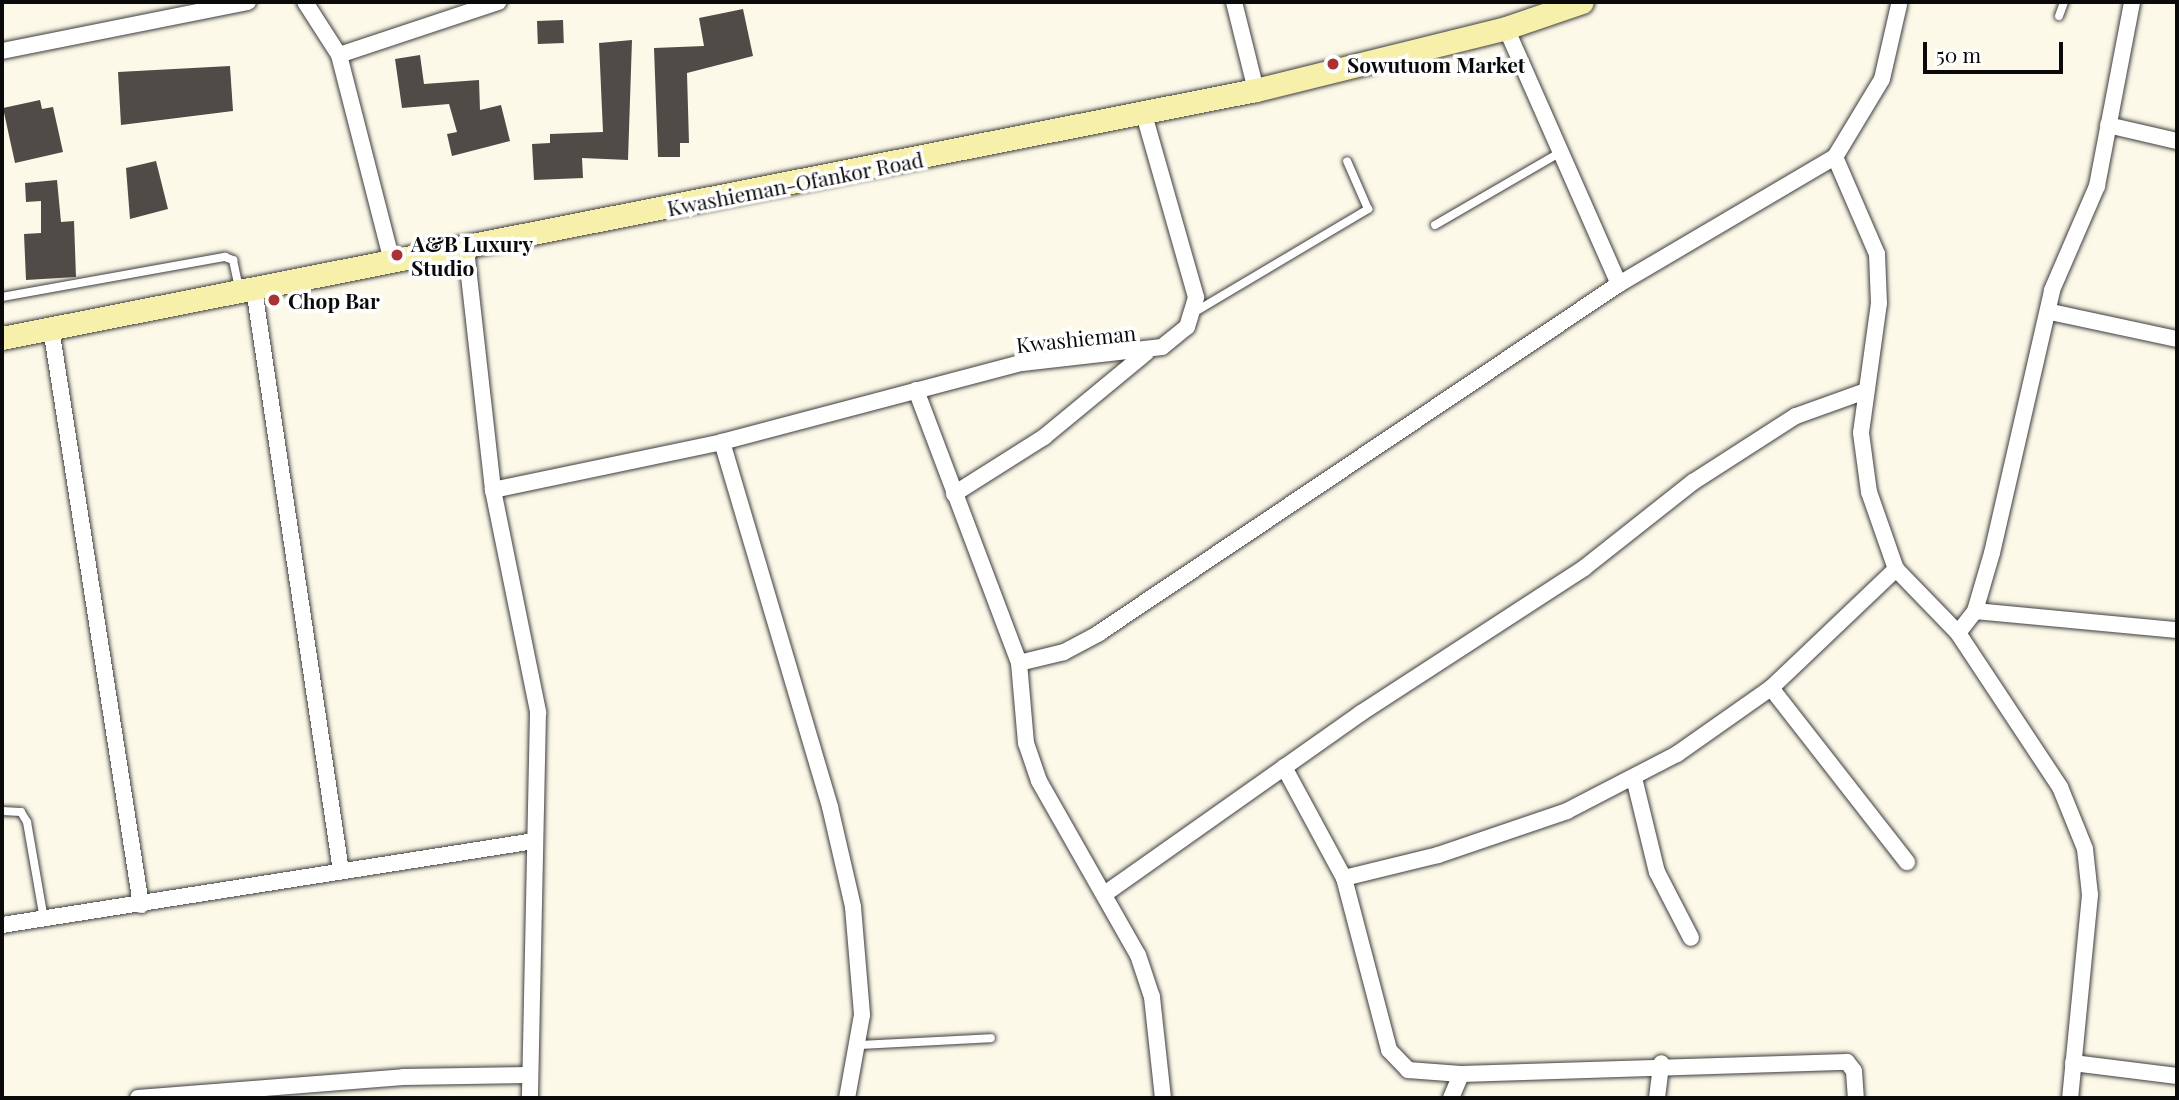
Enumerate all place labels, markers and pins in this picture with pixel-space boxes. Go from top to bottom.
place label: Sowutuom Market [1347,51,1525,77]
marker: Sowutuom Market [1325,56,1341,72]
place label: A&B Luxury Studio [411,230,533,280]
marker: A&B Luxury Studio [389,247,405,263]
place label: Chop Bar [288,287,380,313]
marker: Chop Bar [266,292,282,308]

